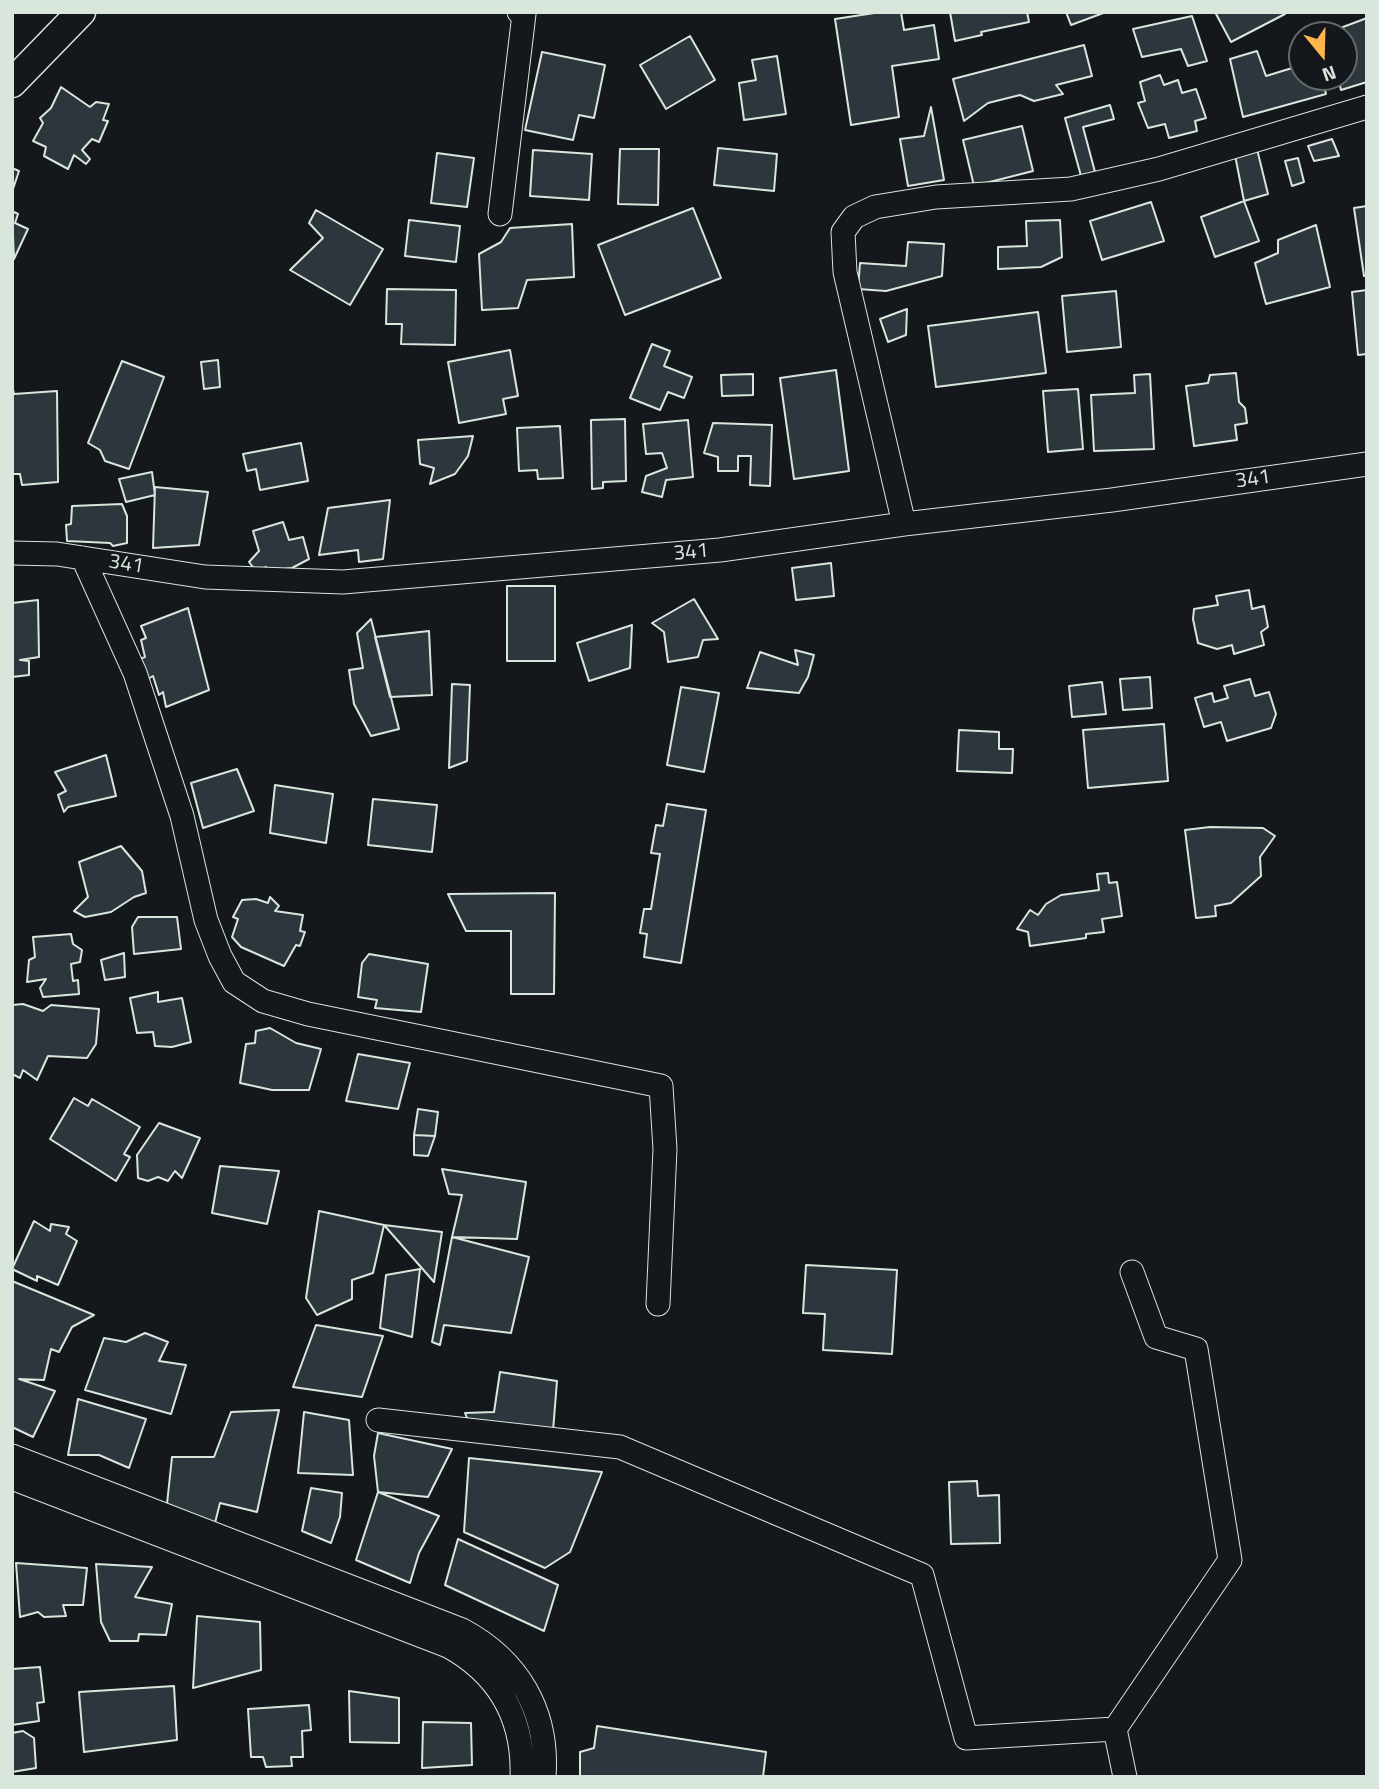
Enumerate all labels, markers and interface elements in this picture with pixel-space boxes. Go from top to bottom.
north arrow [1288,21,1358,91]
text: N [1318,59,1340,90]
street label: 341 [1234,465,1272,495]
street label: 341 [672,539,710,567]
street label: 341 [107,550,145,580]

